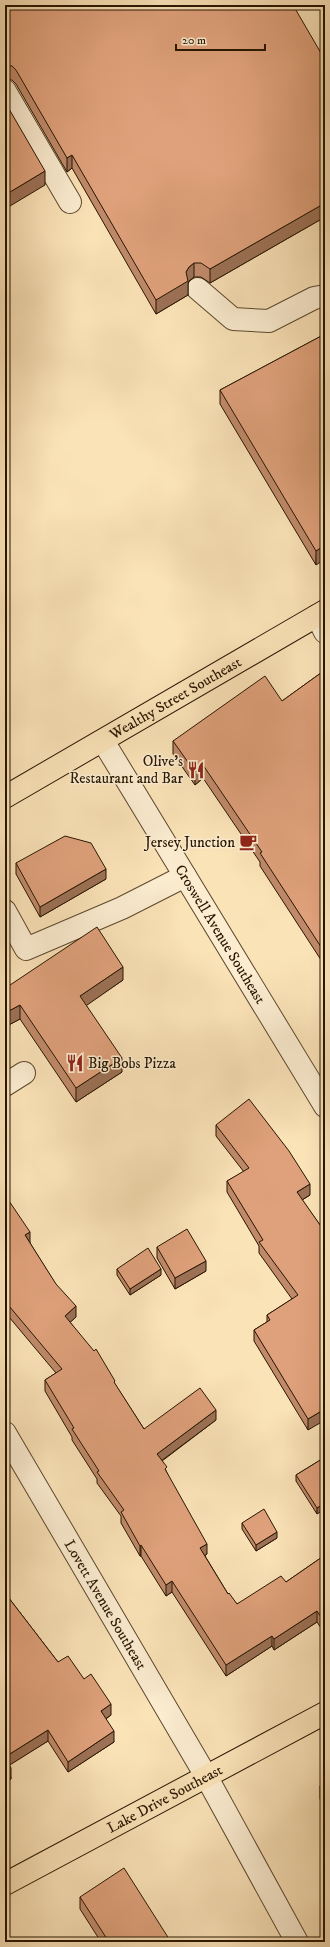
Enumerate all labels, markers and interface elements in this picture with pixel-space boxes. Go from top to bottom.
scale bar [176,26,265,52]
text: 20 m [182,33,206,48]
street label: Wealthy Street Southeast [105,652,245,744]
place label: Olive’s Restaurant and Bar [69,752,183,788]
restaurant icon: Olive’s Restaurant and Bar [186,760,206,780]
cafe icon: Jersey Junction [238,832,258,852]
place label: Jersey Junction [143,833,235,852]
street label: Croswell Avenue Southeast [171,861,270,1007]
restaurant icon: Big Bobs Pizza [65,1053,85,1073]
place label: Big Bobs Pizza [88,1054,176,1073]
street label: Lovett Avenue Southeast [60,1536,151,1673]
street label: Lake Drive Southeast [104,1760,226,1837]

